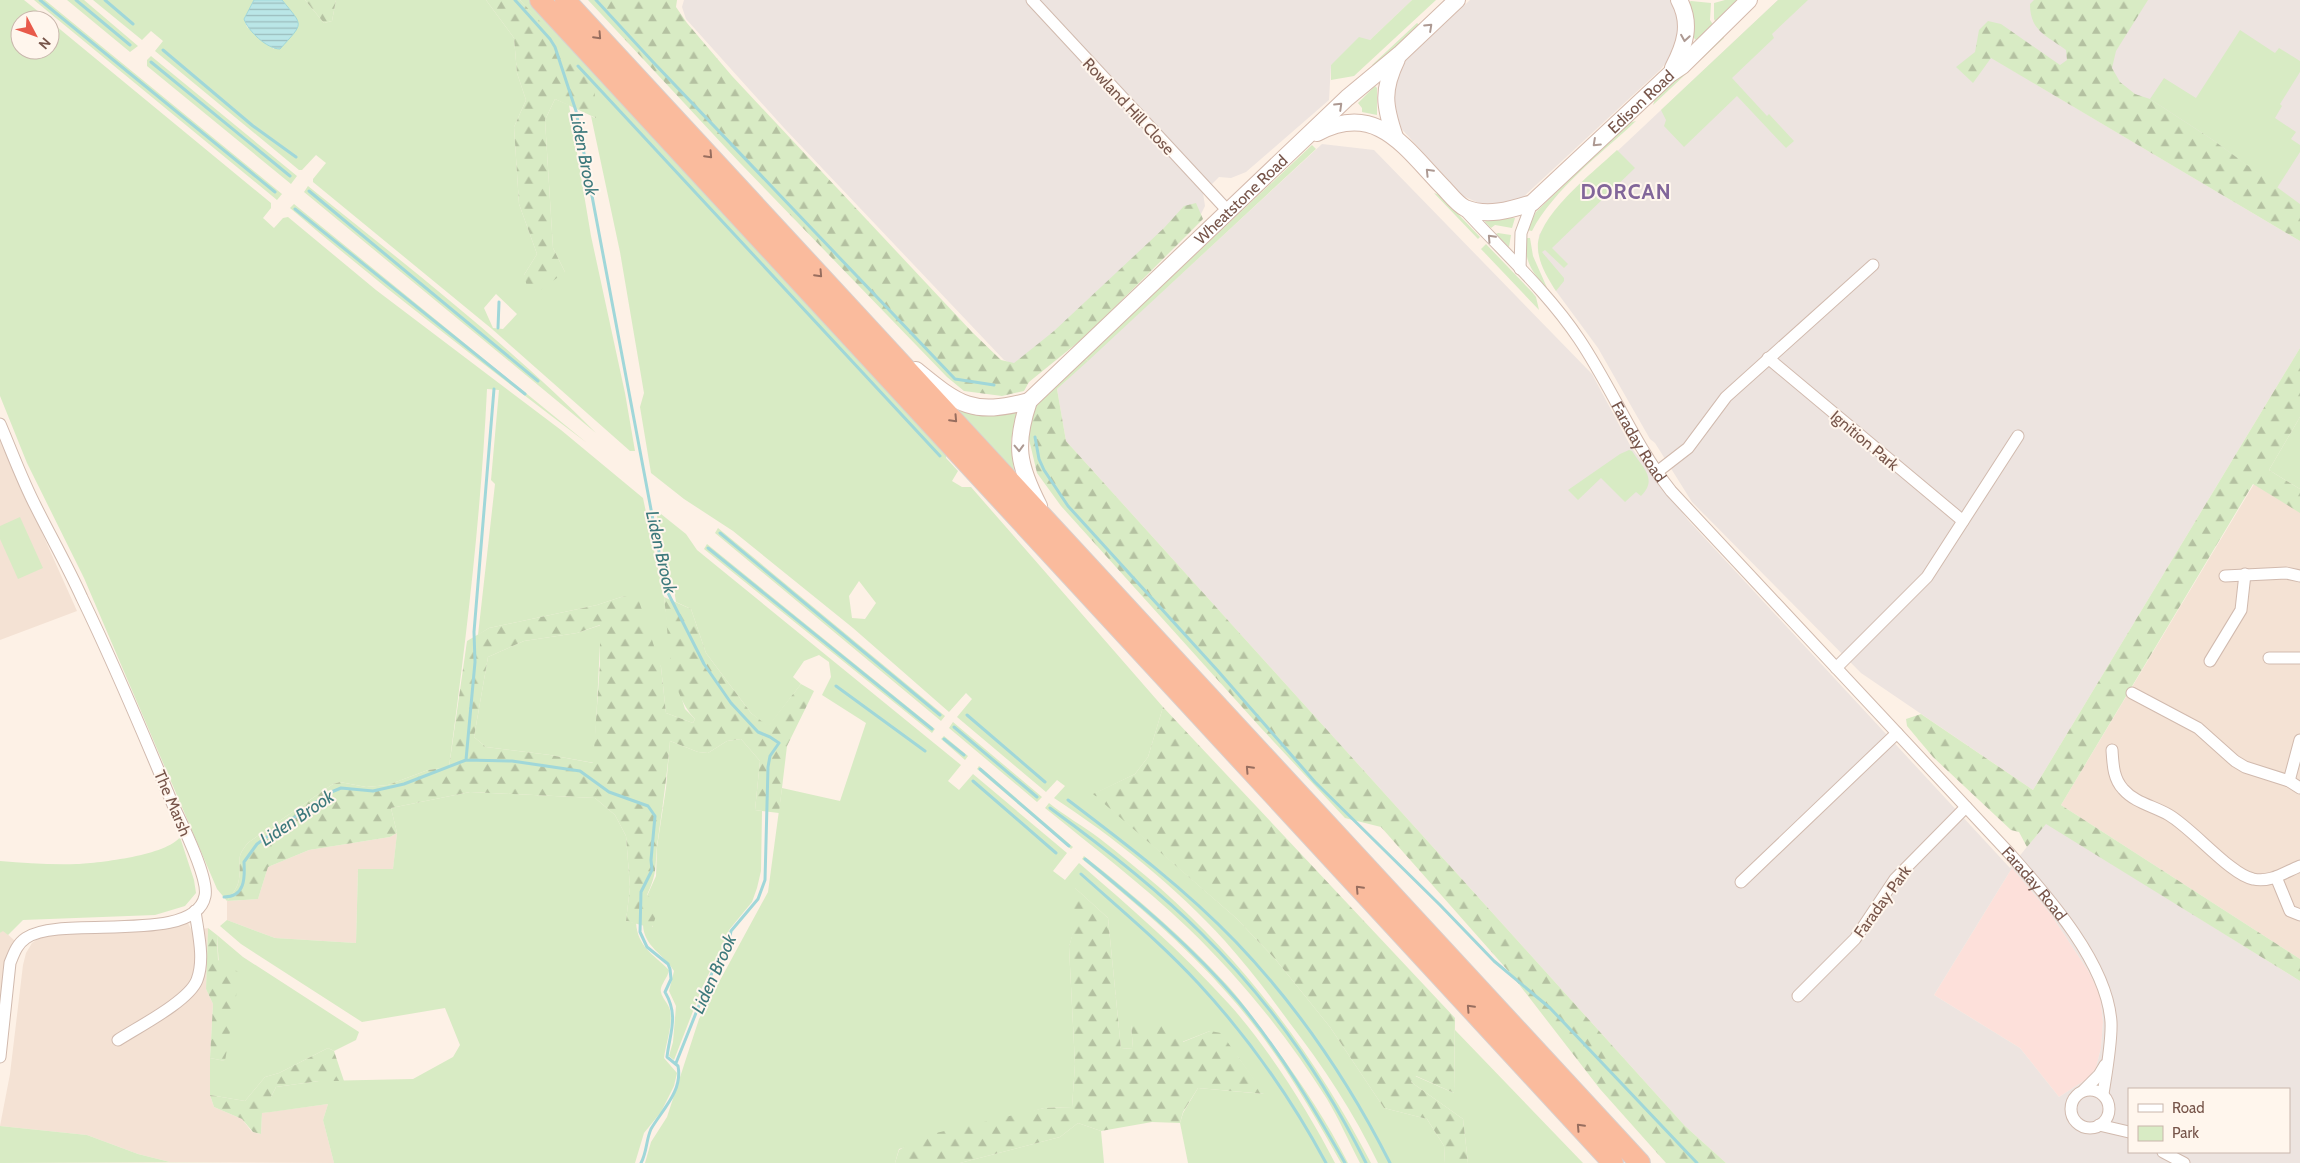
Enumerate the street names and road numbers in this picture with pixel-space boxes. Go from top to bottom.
street label: Rowland Hill Close [1079,54,1178,159]
street label: Edison Road [1604,66,1678,137]
street label: Wheatstone Road [1191,151,1291,248]
street label: Faraday Road [1607,398,1670,486]
street label: Ignition Park [1827,406,1903,475]
street label: The Marsh [150,767,195,839]
street label: Faraday Road [1998,843,2071,924]
street label: Faraday Park [1850,861,1915,941]

